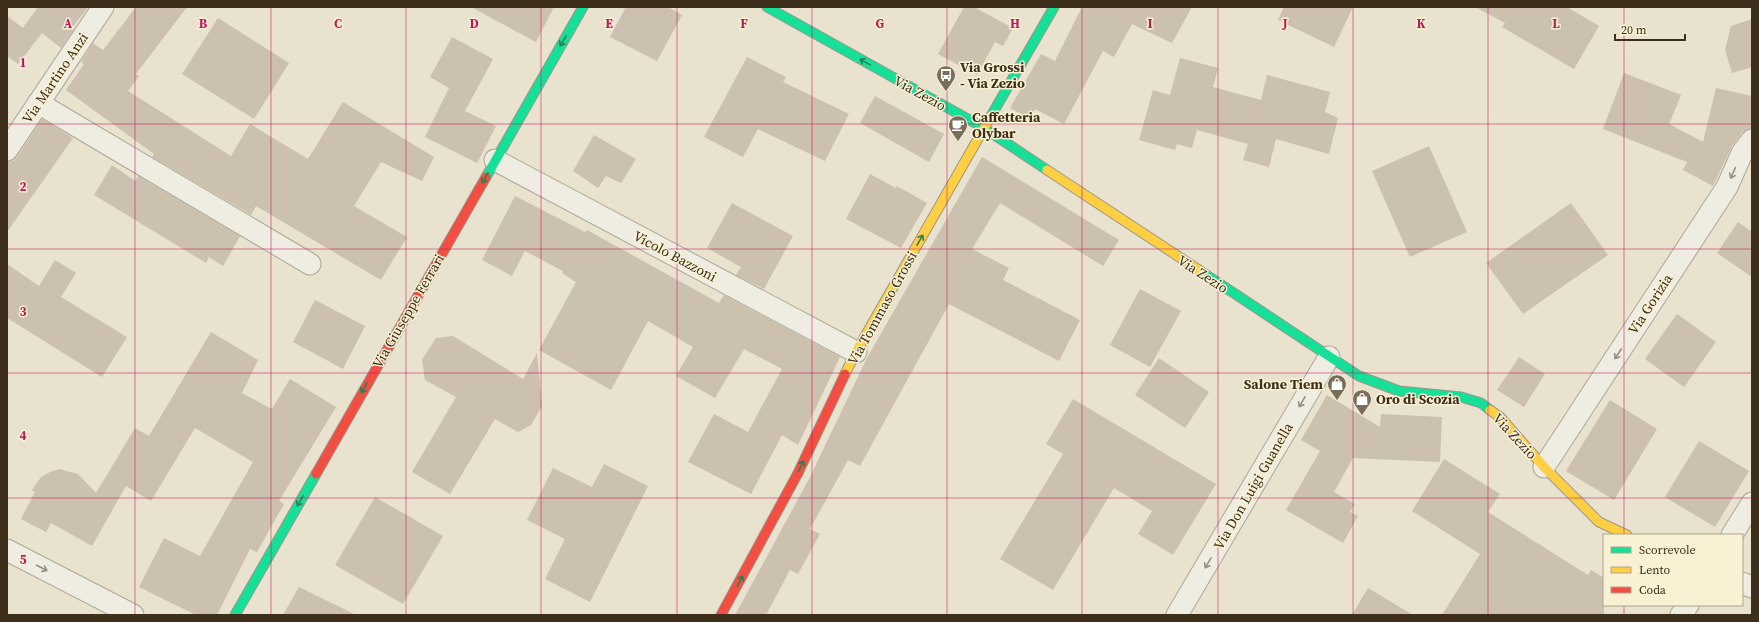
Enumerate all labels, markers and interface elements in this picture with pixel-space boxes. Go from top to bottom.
text: A [64,15,73,32]
text: B [199,15,208,32]
text: C [334,15,342,32]
text: D [469,15,479,32]
text: E [605,15,613,32]
text: F [740,15,748,32]
text: G [876,15,885,32]
text: H [1010,15,1020,32]
text: I [1147,15,1153,32]
text: J [1281,15,1288,32]
text: K [1416,15,1426,32]
text: L [1552,15,1560,32]
scale bar [1615,16,1685,42]
text: 20 m [1621,22,1647,38]
street label: Via Martino Anzi [17,29,93,127]
one-way arrow [559,35,567,47]
text: 1 [19,54,27,71]
place label: Via Grossi - Via Zezio [960,57,1025,93]
one-way arrow [859,58,871,66]
bus stop icon: Via Grossi - Via Zezio [935,64,957,92]
street label: Via Zezio [890,71,950,116]
place label: Caffetteria Olybar [972,107,1041,143]
cafe icon: Caffetteria Olybar [947,114,969,142]
one-way arrow [1729,167,1736,179]
one-way arrow [480,172,488,184]
text: 2 [19,178,27,195]
street label: Vicolo Bazzoni [630,226,720,286]
one-way arrow [917,234,925,246]
street label: Via Tommaso Grossi [842,248,922,368]
street label: Via Giuseppe Ferrari [367,250,449,372]
street label: Via Zezio [1174,250,1232,298]
street label: Via Gorizia [1623,269,1678,338]
text: 3 [19,303,27,320]
one-way arrow [1614,348,1622,359]
shop icon: Salone Tiem [1326,373,1348,401]
place label: Salone Tiem [1244,374,1323,394]
one-way arrow [360,382,368,394]
shop icon: Oro di Scozia [1351,388,1373,416]
place label: Oro di Scozia [1376,389,1460,409]
one-way arrow [1298,396,1306,408]
street label: Via Zezio [1488,408,1542,464]
street label: Via Don Luigi Guanella [1208,418,1298,553]
text: 4 [19,427,27,444]
one-way arrow [798,461,805,473]
one-way arrow [296,495,304,507]
legend [1603,534,1743,606]
text: Scorrevole [1639,542,1696,558]
text: 5 [19,551,27,568]
one-way arrow [1204,557,1212,568]
text: Lento [1639,562,1670,578]
one-way arrow [35,565,47,572]
one-way arrow [736,575,744,587]
text: Coda [1639,582,1667,598]

